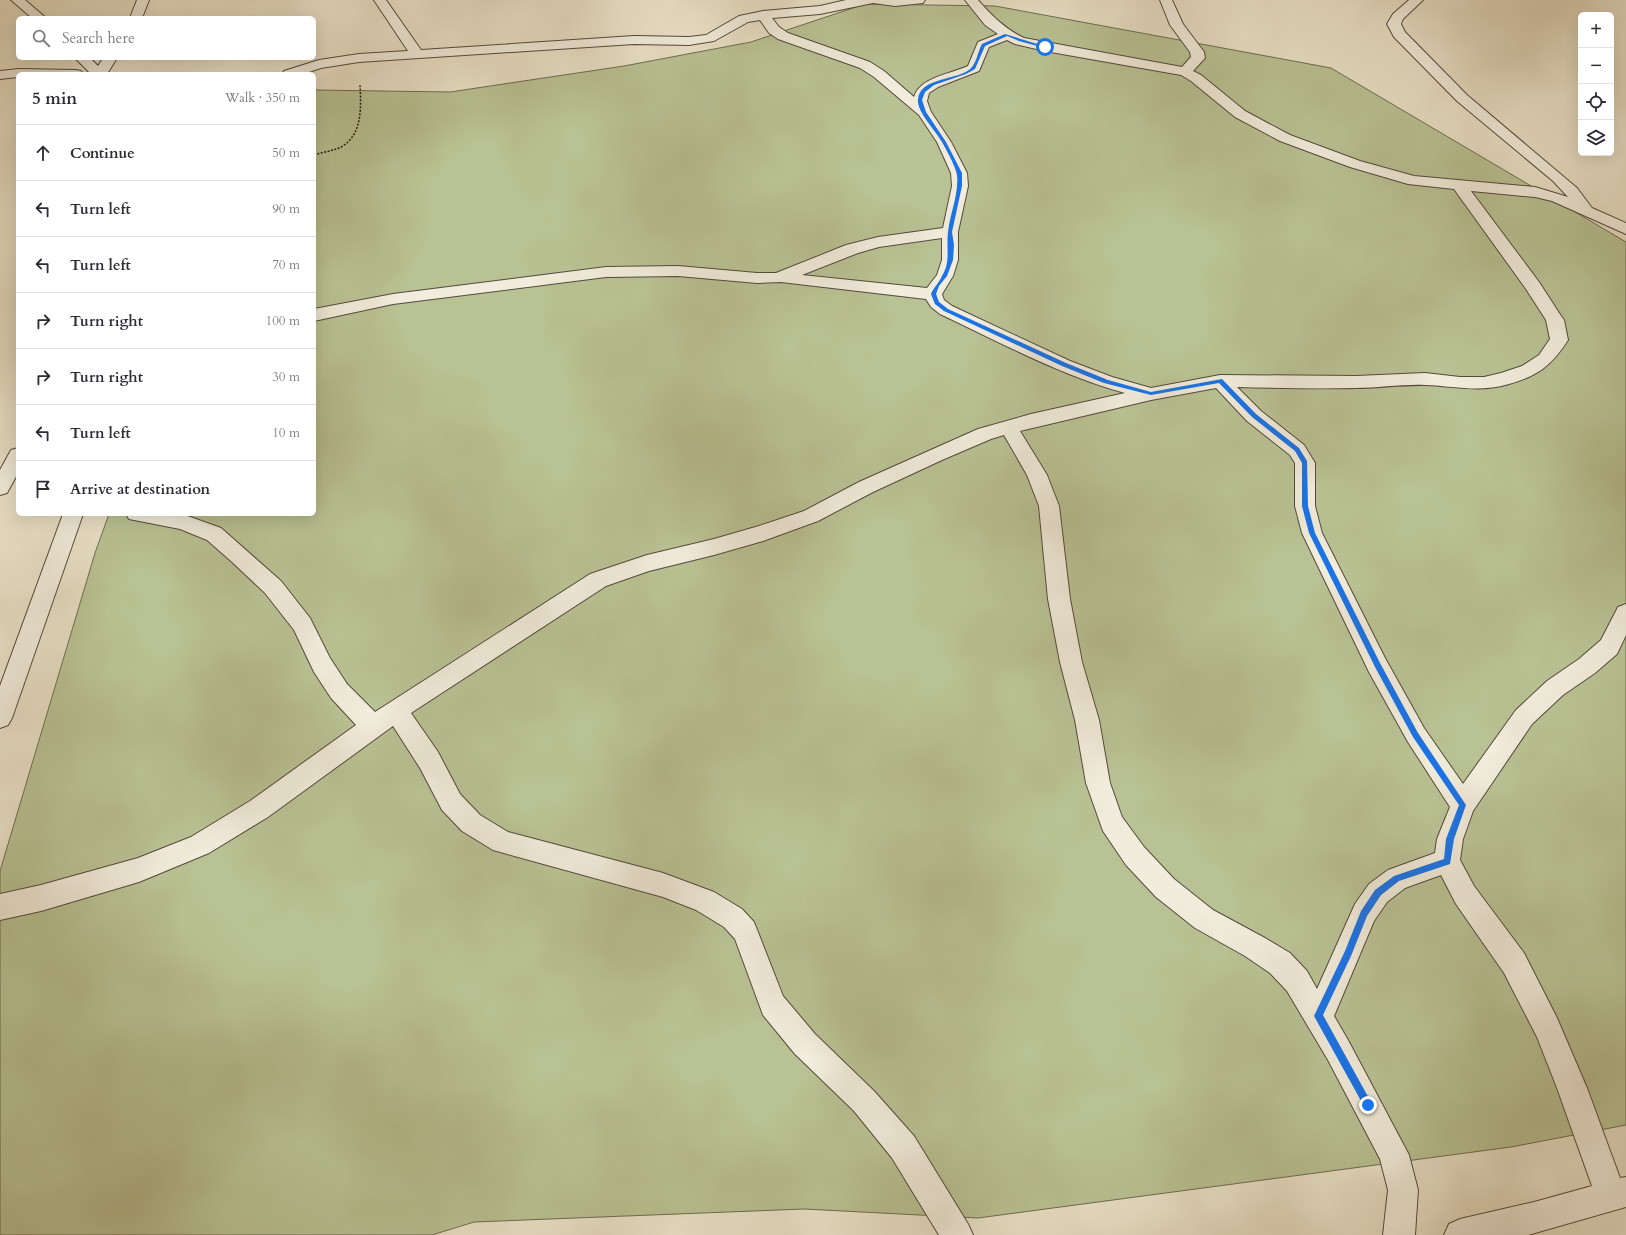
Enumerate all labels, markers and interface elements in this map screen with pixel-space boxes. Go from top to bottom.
map controls [1578,12,1614,156]
button: + [1578,12,1614,48]
search box [16,16,316,60]
icon: search [30,27,52,49]
text: Search here [62,28,135,48]
route start [1036,38,1054,56]
button: − [1578,48,1614,84]
button: locate [1578,84,1614,120]
text: 5 min [32,87,77,110]
text: Walk · 350 m [225,89,300,107]
button: layers [1578,120,1614,156]
icon: ahead [32,142,54,164]
text: Continue [70,143,135,163]
text: 50 m [272,144,300,162]
icon: left [32,198,54,220]
text: Turn left [70,199,131,219]
text: 90 m [272,200,300,218]
icon: left [32,254,54,276]
text: Turn left [70,255,131,275]
text: 70 m [272,256,300,274]
icon: right [32,310,54,332]
text: Turn right [70,311,143,331]
text: 100 m [266,312,300,330]
icon: right [32,366,54,388]
text: Turn right [70,367,143,387]
text: 30 m [272,368,300,386]
icon: left [32,422,54,444]
text: Turn left [70,423,131,443]
text: 10 m [272,424,300,442]
icon: arrive [32,478,54,500]
text: Arrive at destination [70,479,210,499]
route end [1359,1096,1377,1114]

